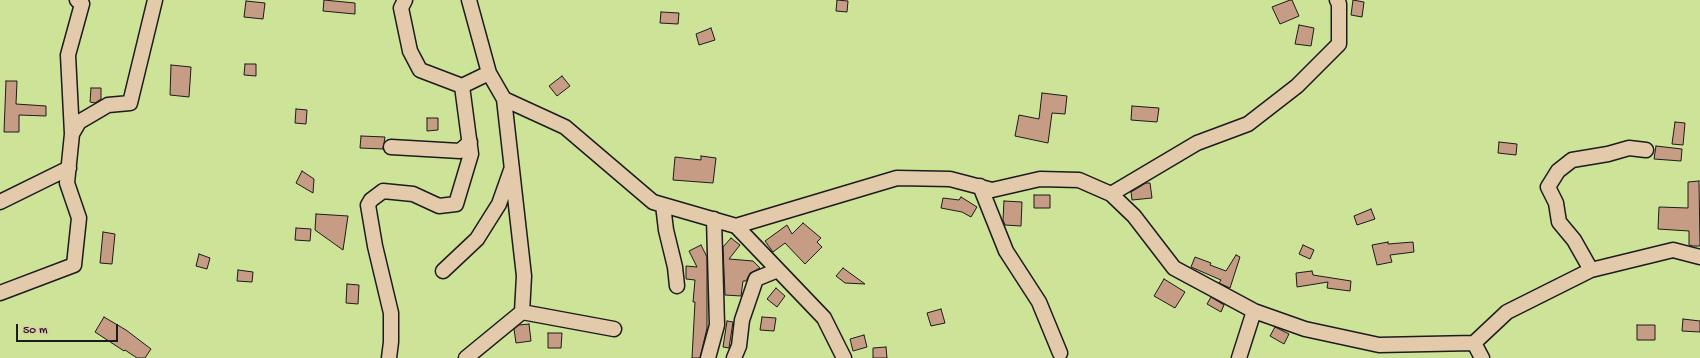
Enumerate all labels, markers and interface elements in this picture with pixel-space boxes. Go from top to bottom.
scale bar [18,316,120,342]
text: 50 m [23,324,48,338]

